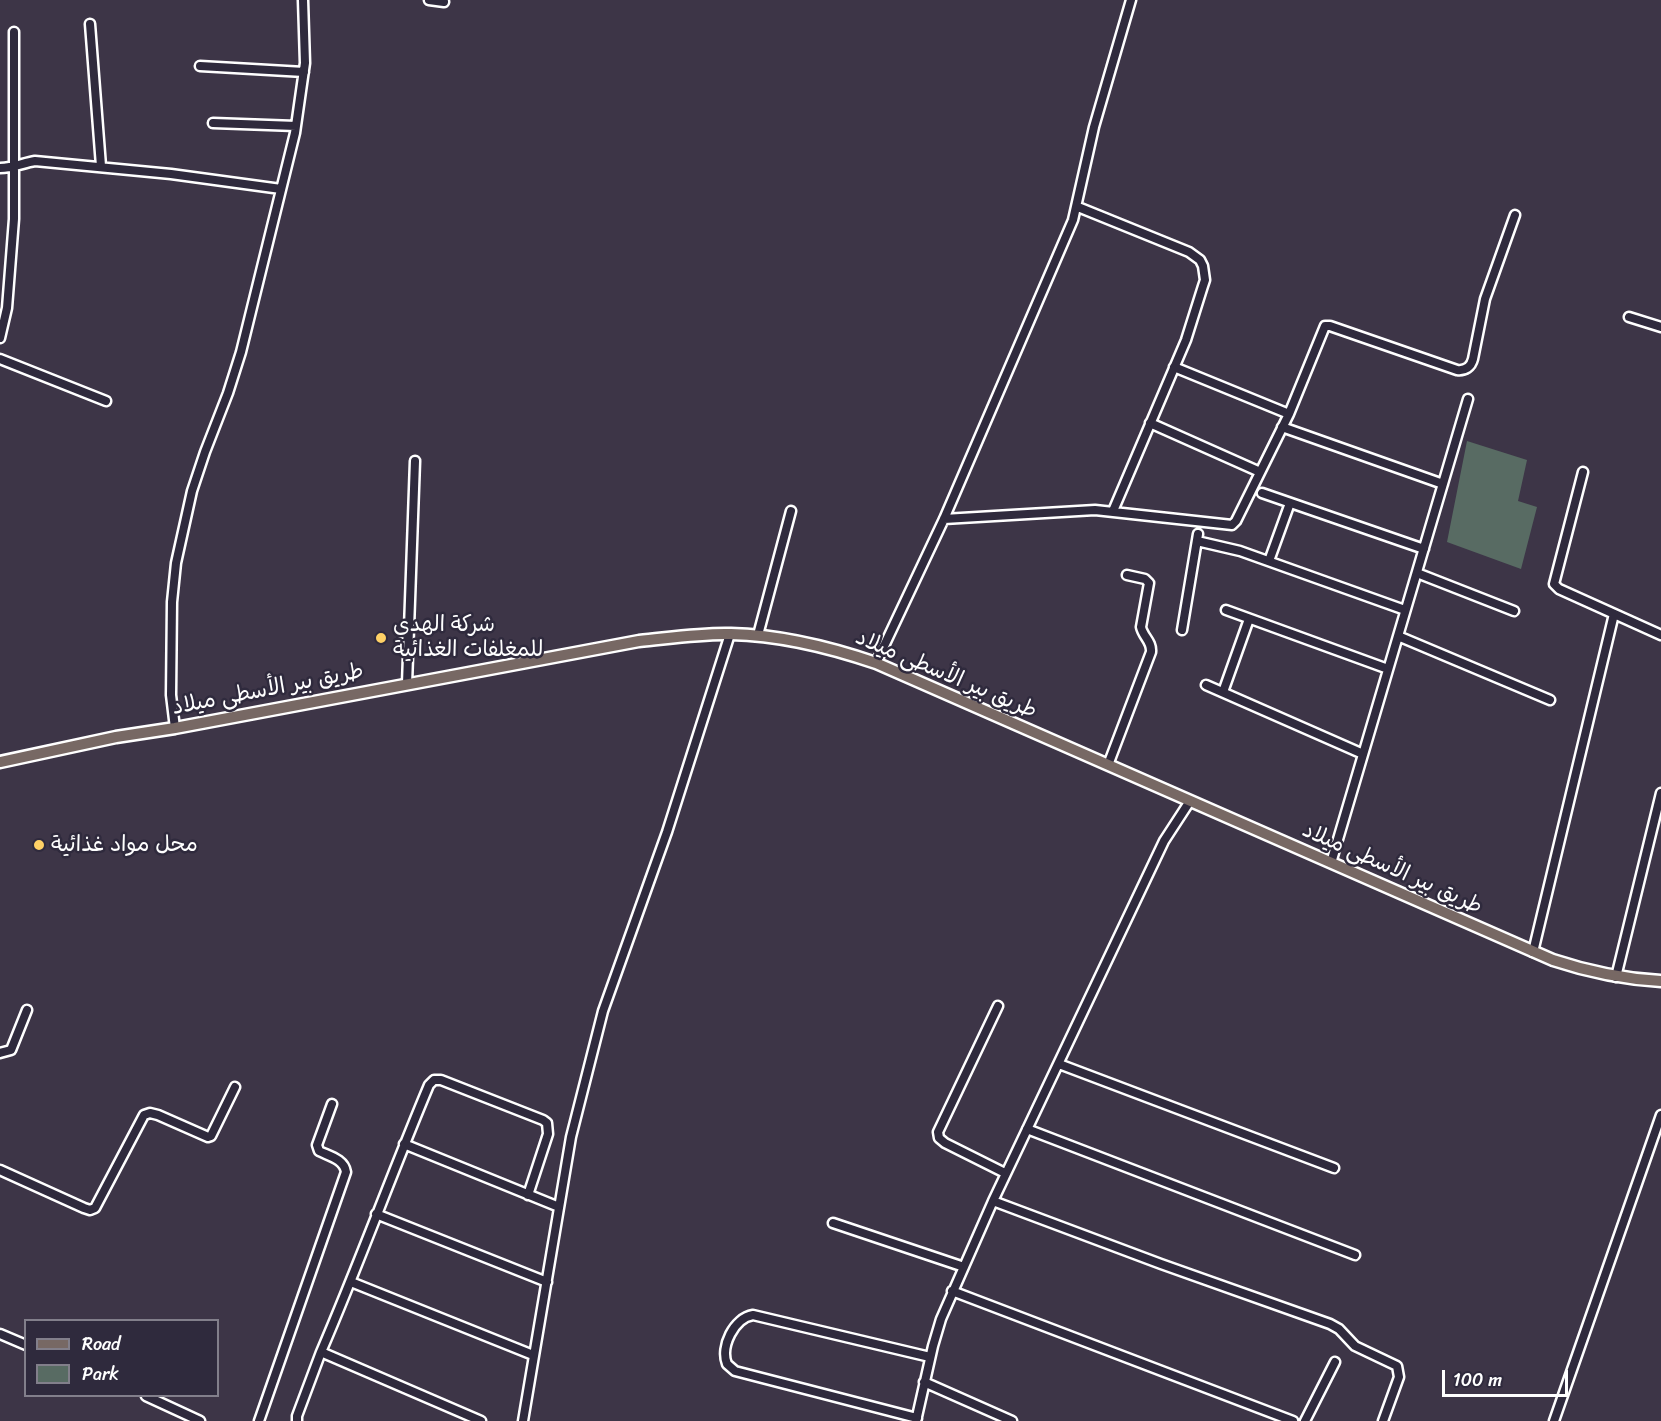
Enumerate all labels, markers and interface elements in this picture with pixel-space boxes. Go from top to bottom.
place label: شركة الهدي للمغلفات الغذائية [393,612,543,664]
street label: طريق بير الأسطى ميلاد [851,625,1041,725]
marker: شركة الهدي للمغلفات الغذائية [374,631,388,645]
street label: طريق بير الأسطى ميلاد [170,658,366,722]
street label: طريق بير الأسطى ميلاد [1298,817,1486,921]
place label: محل مواد غذائية [51,832,198,858]
marker: محل مواد غذائية [32,838,46,852]
legend [24,1319,219,1397]
text: Road [82,1328,121,1360]
text: Park [82,1358,119,1390]
scale bar [1445,1358,1571,1396]
text: 100 m [1453,1364,1502,1396]

